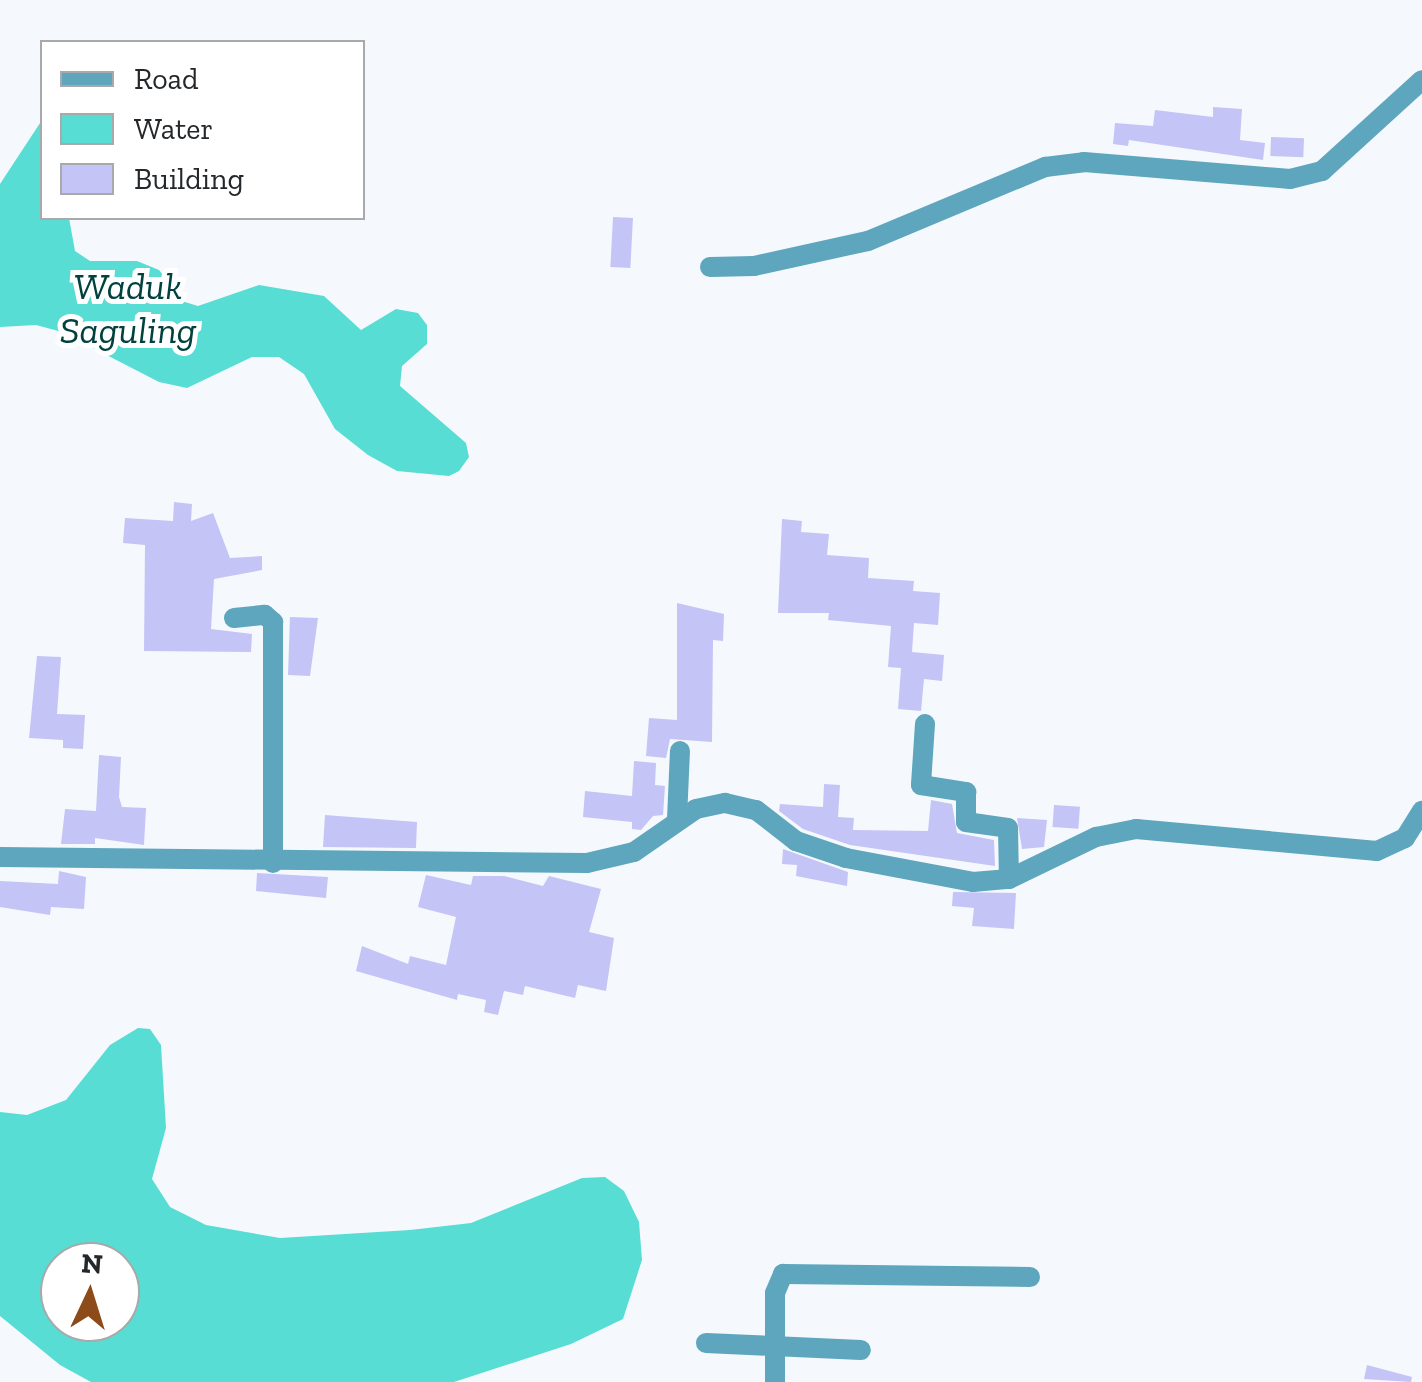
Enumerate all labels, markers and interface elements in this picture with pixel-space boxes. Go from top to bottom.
legend [40,40,365,220]
text: Road [134,61,199,97]
text: Water [134,111,213,147]
text: Building [134,161,244,197]
water label: Waduk Saguling [60,264,196,353]
north arrow [40,1242,140,1342]
text: N [80,1246,104,1281]

